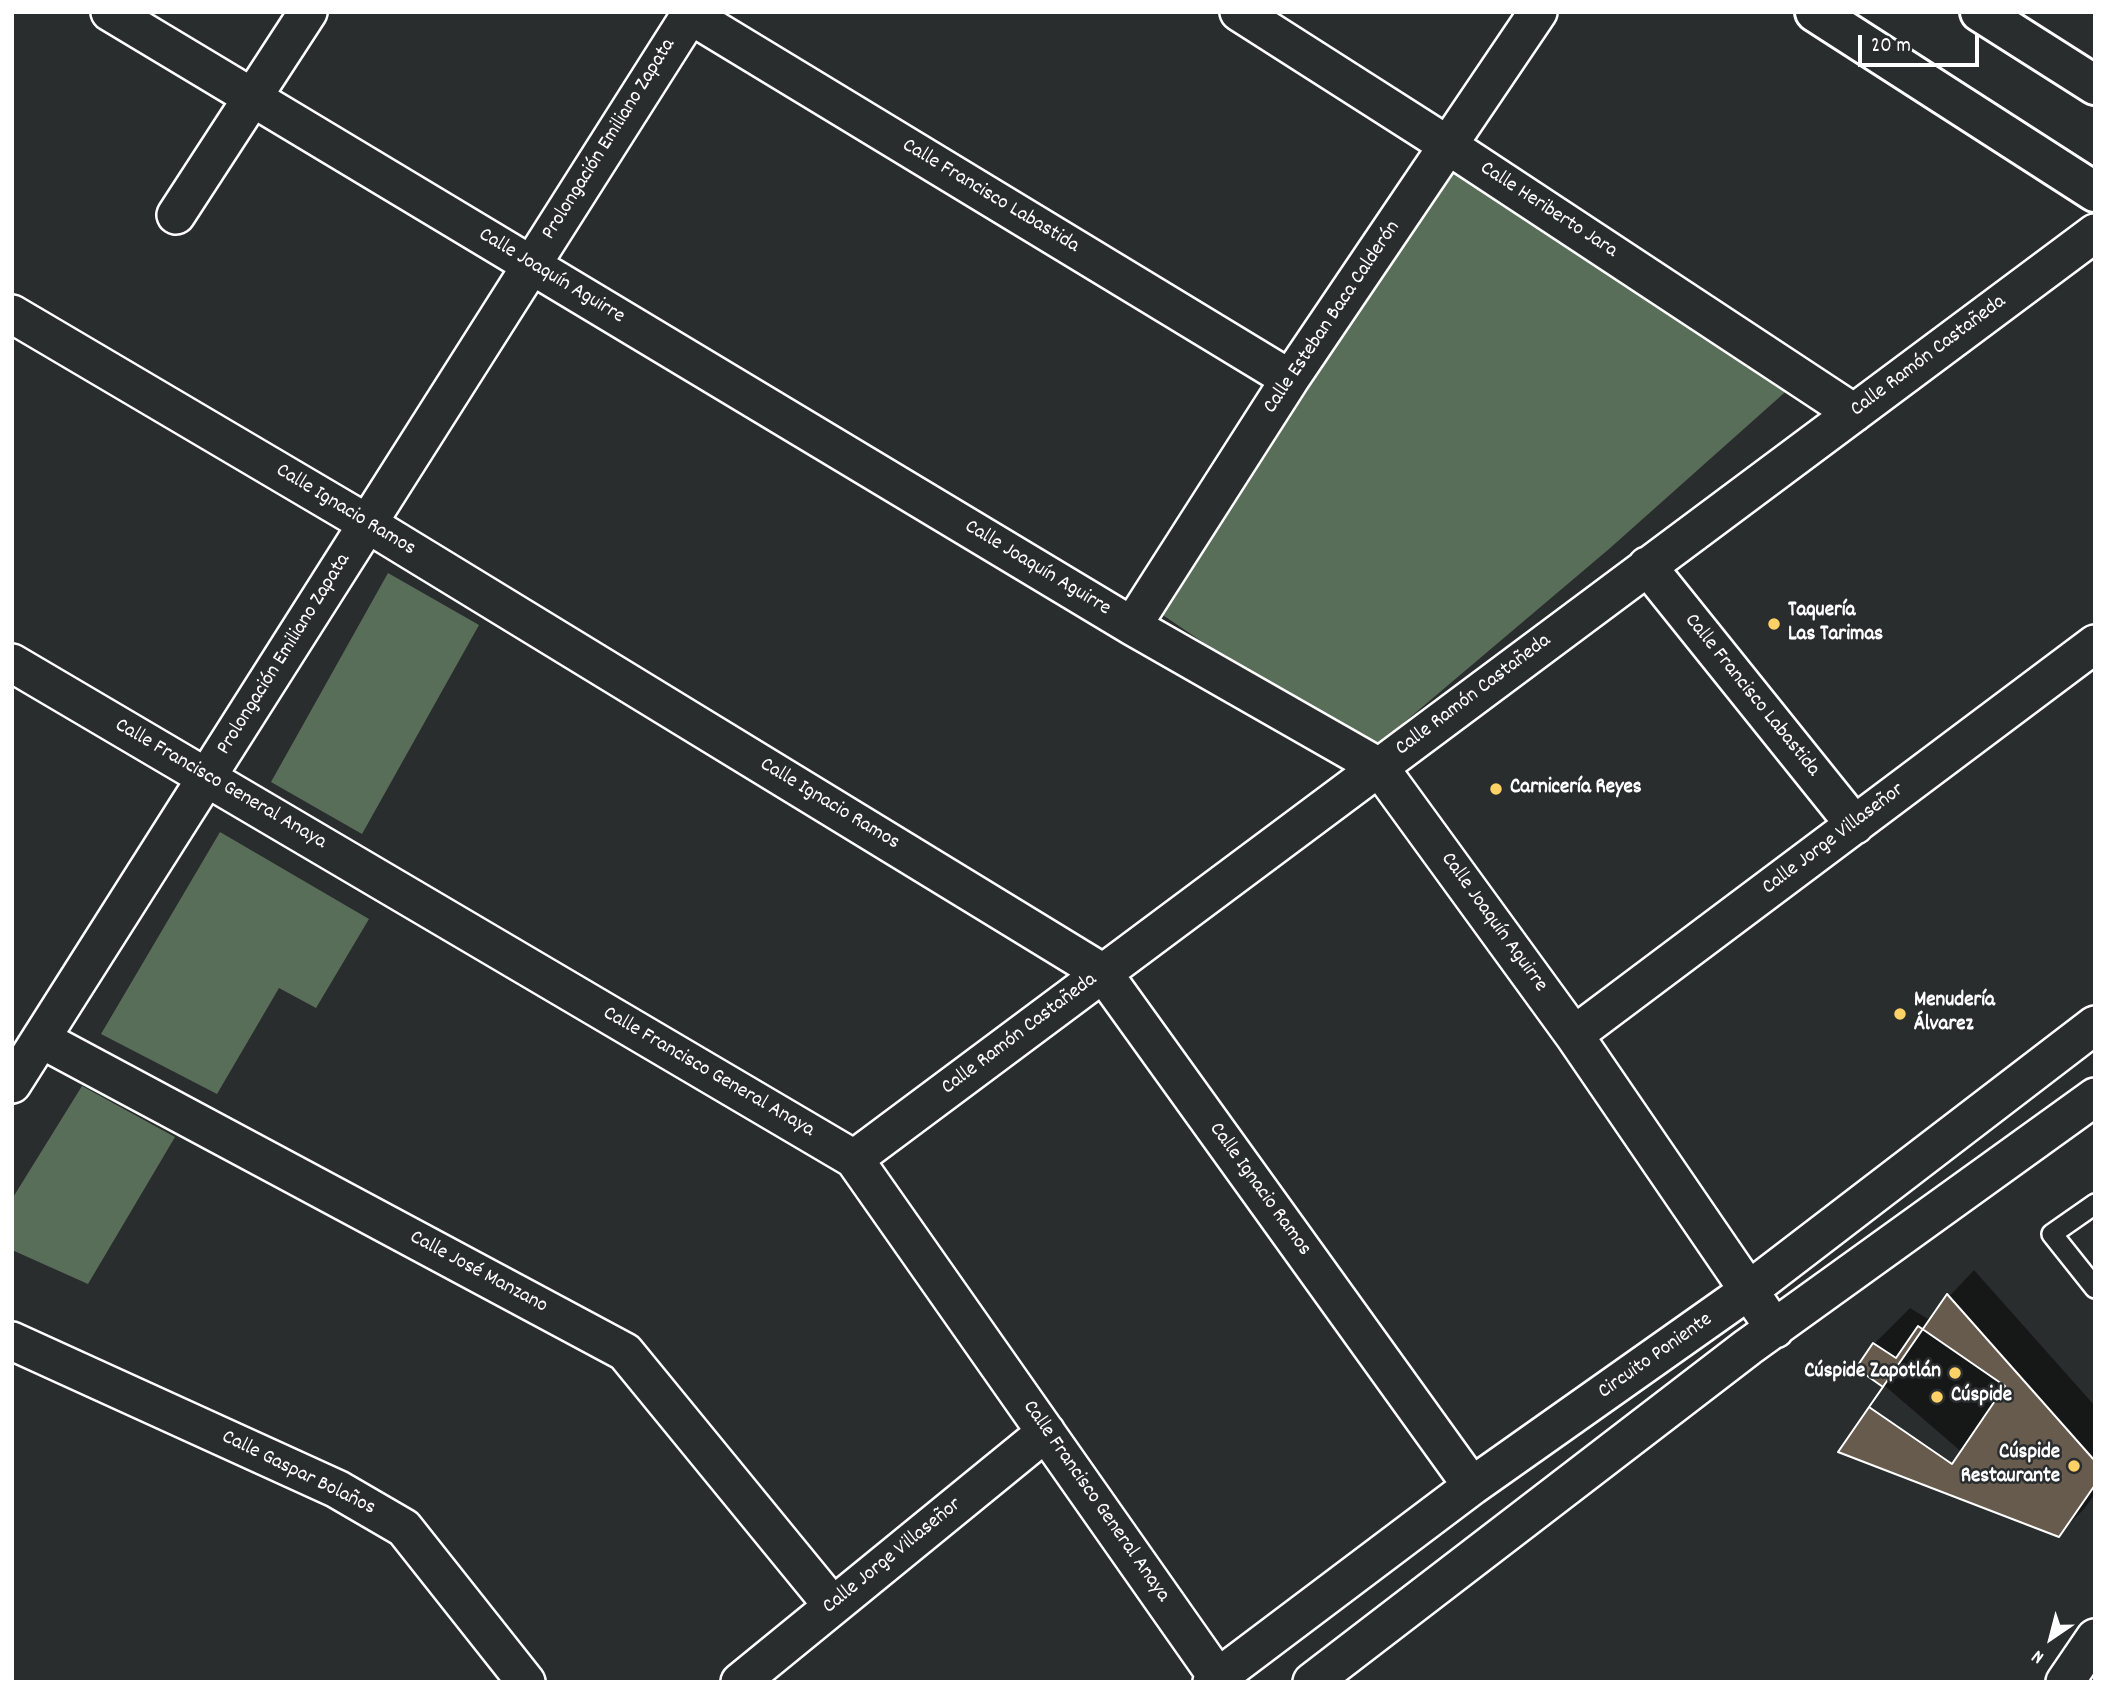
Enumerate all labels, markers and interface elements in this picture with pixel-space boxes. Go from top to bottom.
scale bar [1862,21,1983,65]
text: 20 m [1871,32,1911,62]
street label: Prolongación Emiliano Zapata [538,35,682,245]
street label: Calle Francisco Labastida [897,134,1083,260]
street label: Calle Heriberto Jara [1474,157,1622,265]
street label: Calle Esteban Baca Calderón [1259,217,1407,419]
street label: Calle Joaquín Aguirre [473,223,629,331]
street label: Calle Ramón Castañeda [1846,290,2012,424]
street label: Calle Ignacio Ramos [271,459,419,563]
street label: Calle Joaquín Aguirre [959,515,1115,623]
street label: Prolongación Emiliano Zapata [213,550,357,760]
place label: Taquería Las Tarimas [1788,599,1883,649]
street label: Calle Francisco Labastida [1678,609,1824,783]
marker: Taquería Las Tarimas [1766,616,1782,632]
street label: Calle Ramón Castañeda [1391,629,1557,763]
street label: Calle Francisco General Anaya [110,714,330,856]
street label: Calle Ignacio Ramos [755,753,903,857]
place label: Carnicería Reyes [1510,776,1642,802]
street label: Calle Jorge Villaseñor [1758,778,1910,902]
marker: Carnicería Reyes [1488,781,1504,797]
street label: Calle Joaquín Aguirre [1434,848,1552,998]
street label: Calle Ramón Castañeda [937,968,1103,1102]
place label: Menudería Álvarez [1914,989,1995,1039]
street label: Calle Francisco General Anaya [598,1002,818,1144]
marker: Menudería Álvarez [1892,1006,1908,1022]
street label: Calle Ignacio Ramos [1202,1118,1316,1262]
street label: Calle José Manzano [405,1226,551,1320]
street label: Circuito Poniente [1594,1308,1718,1406]
place label: Cúspide Zapotlán [1804,1360,1941,1386]
marker: Cúspide Zapotlán [1947,1365,1963,1381]
place label: Cúspide [1951,1384,2012,1410]
marker: Cúspide [1929,1389,1945,1405]
street label: Calle Francisco General Anaya [1016,1396,1174,1608]
street label: Calle Gaspar Bolaños [217,1426,379,1522]
place label: Cúspide Restaurante [1961,1441,2060,1491]
marker: Cúspide Restaurante [2066,1458,2082,1474]
street label: Calle Jorge Villaseñor [819,1493,967,1621]
north arrow [2016,1603,2086,1673]
text: N [2027,1642,2050,1669]

